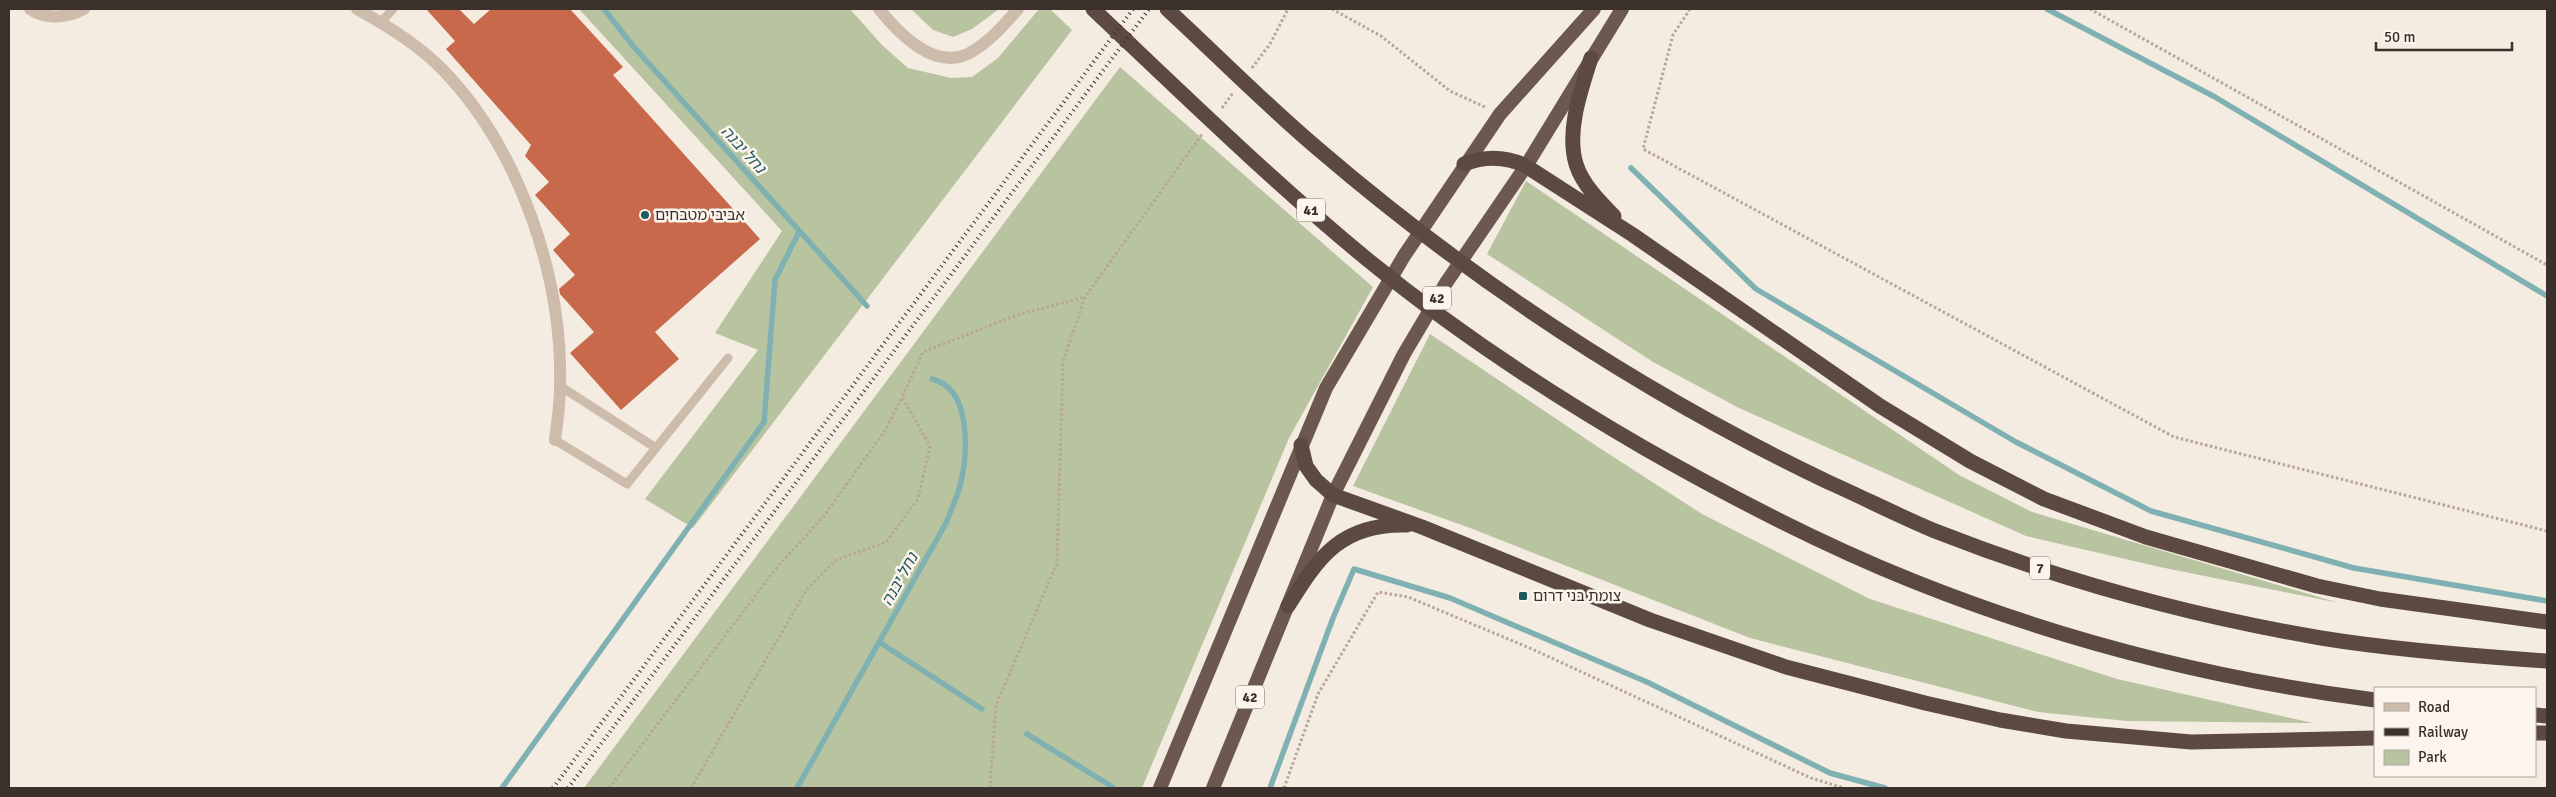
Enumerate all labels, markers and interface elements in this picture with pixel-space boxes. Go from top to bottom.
scale bar [2376,20,2512,52]
text: 50 m [2384,28,2415,46]
water label: נחל יבנה [717,122,771,178]
road number: 41 [1297,198,1325,222]
place label: אביבי מטבחים [655,206,745,224]
marker: אביבי מטבחים [639,209,651,221]
road number: 42 [1423,286,1451,310]
water label: נחל יבנה [877,549,923,609]
road number: 7 [2030,556,2050,580]
place label: צומת בני דרום [1533,587,1621,605]
marker: צומת בני דרום [1517,590,1529,602]
road number: 42 [1236,686,1264,709]
legend [2374,687,2536,777]
text: Road [2418,698,2450,716]
text: Railway [2418,723,2468,741]
text: Park [2418,748,2447,766]

